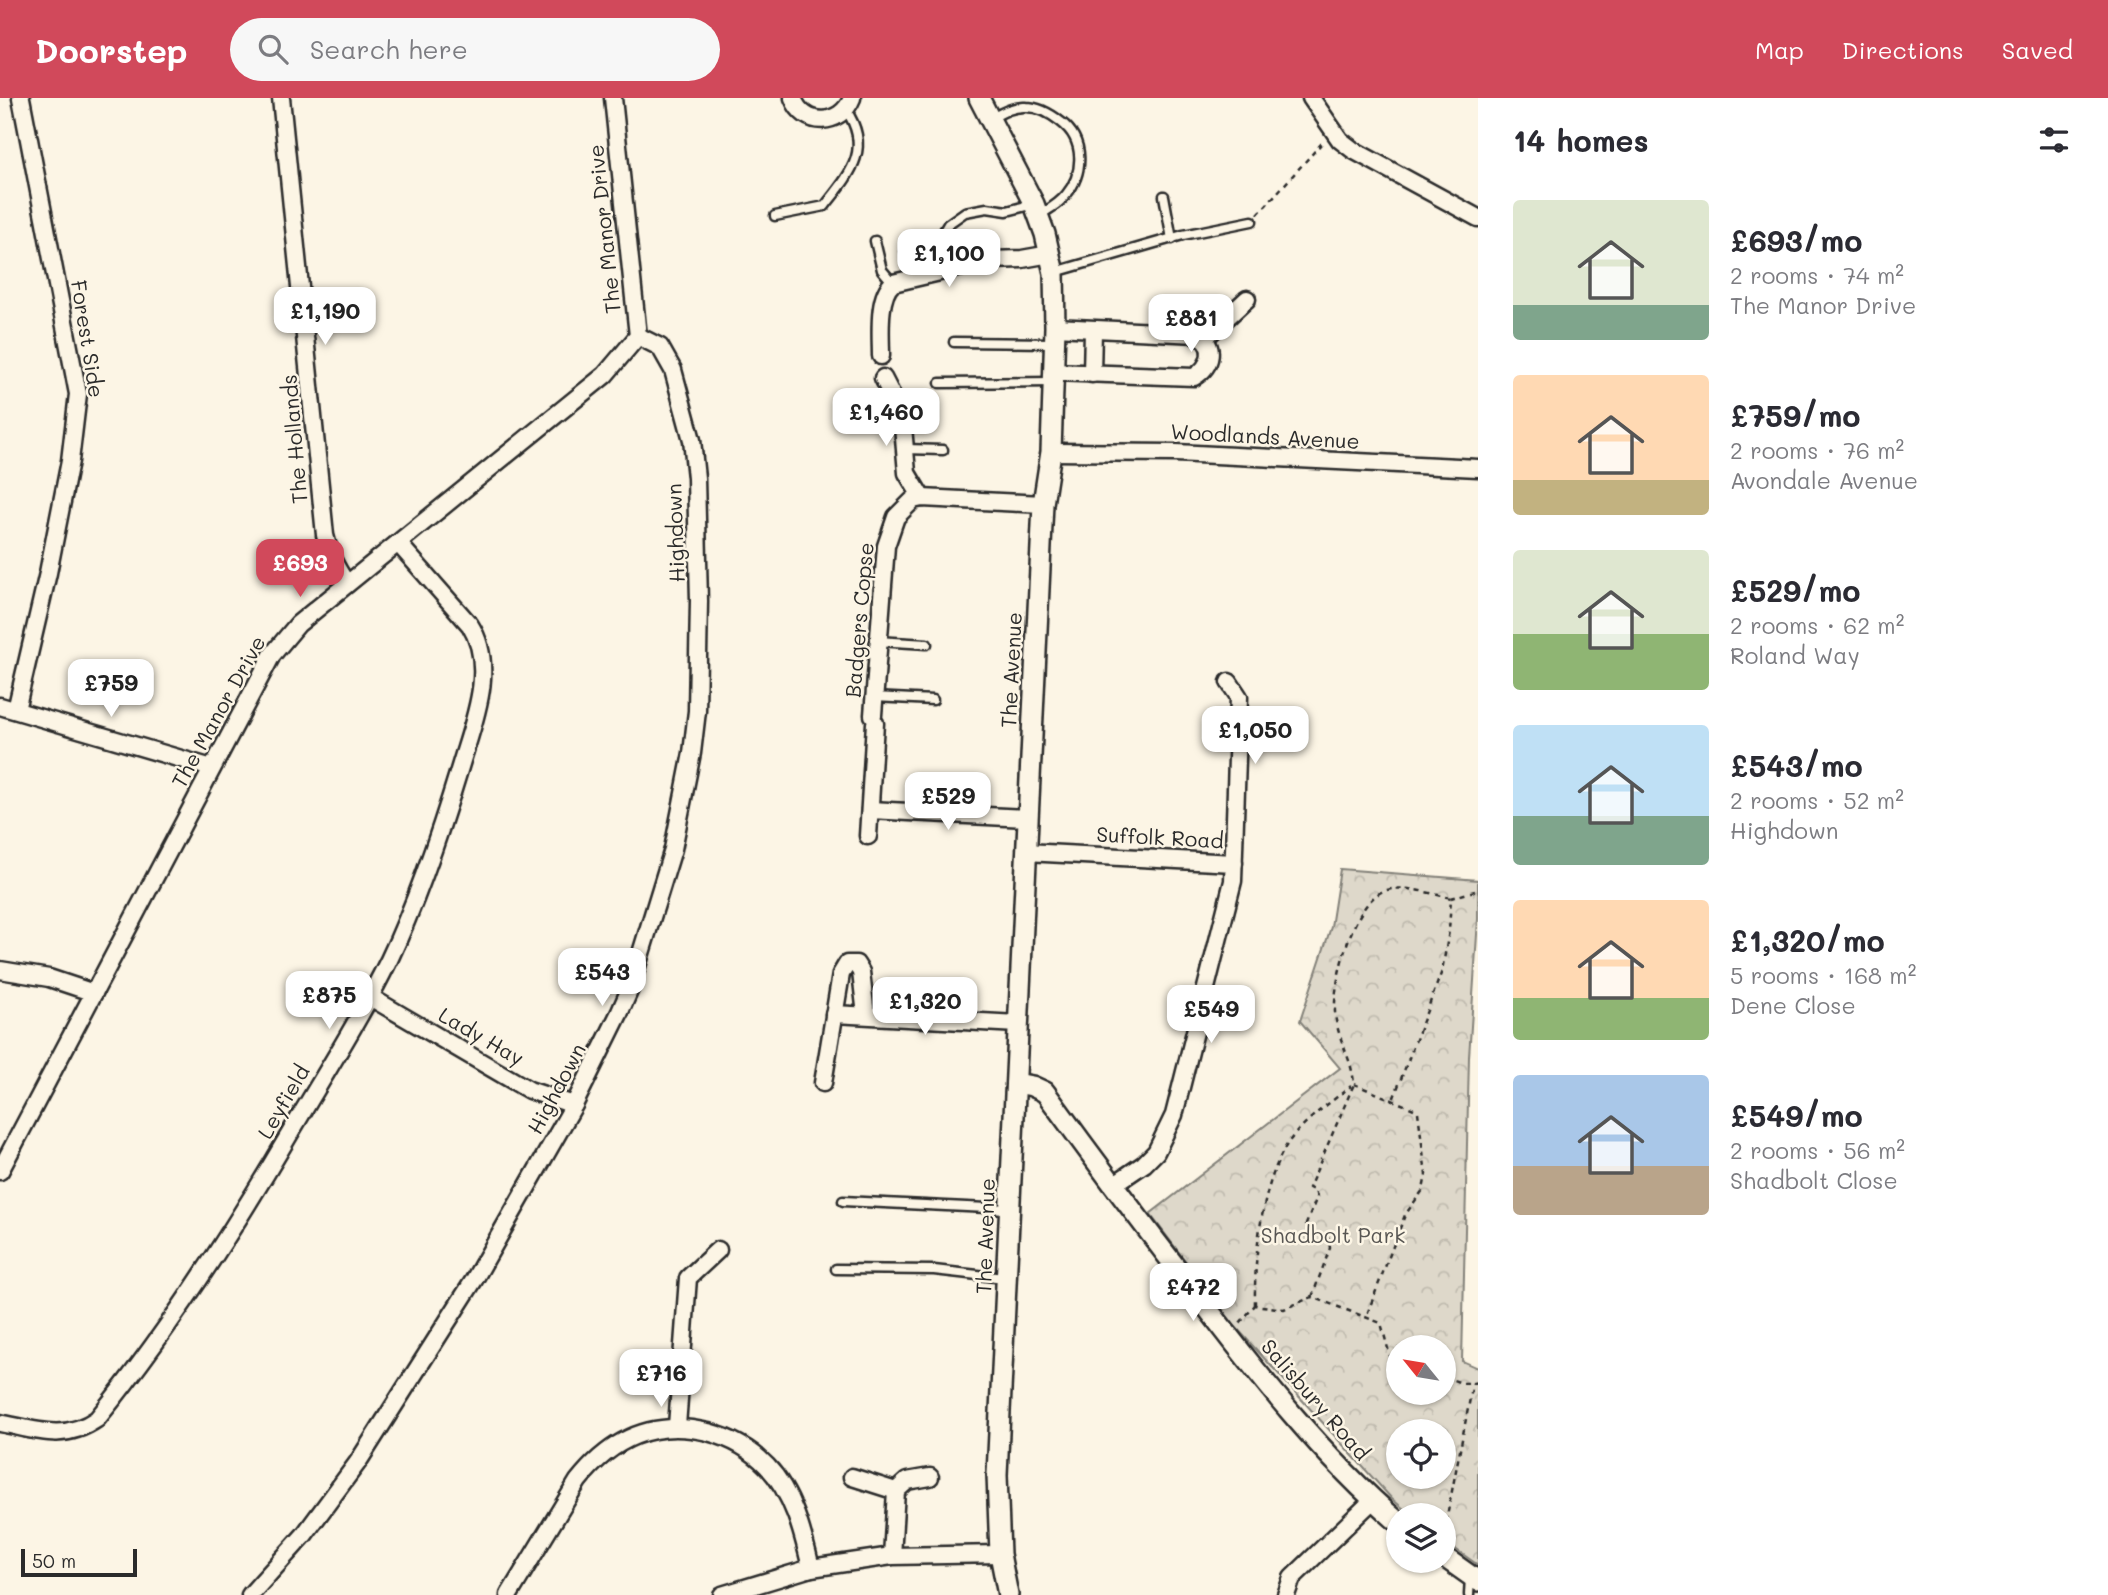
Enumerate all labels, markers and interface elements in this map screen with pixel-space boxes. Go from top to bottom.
search box [230,18,720,81]
text: Doorstep [35,28,188,71]
icon: search [254,30,292,68]
text: Search here [310,32,468,66]
text: Map [1755,34,1804,65]
text: Directions [1842,34,1964,65]
text: Saved [2002,34,2073,65]
text: 14 homes [1513,120,1649,160]
icon: filters [2035,121,2073,159]
street label: The Manor Drive [581,143,626,315]
text: £693/mo [1730,220,1862,260]
icon: home [1569,228,1653,312]
pin: £1,100 [892,230,1006,289]
text: £1,100 [913,237,985,267]
text: 2 rooms · 74 m² [1730,260,1904,290]
street label: Forest Side [66,278,111,399]
pin: £1,190 [268,288,382,347]
text: The Manor Drive [1730,290,1916,320]
pin: £881 [1150,294,1232,354]
text: £1,190 [290,295,360,325]
text: £881 [1164,302,1218,332]
street label: The Hollands [274,373,313,505]
pin: £1,460 [829,388,943,448]
text: £759/mo [1730,395,1860,435]
text: £1,460 [849,396,923,426]
icon: home [1569,403,1653,487]
street label: Woodlands Avenue [1170,417,1360,454]
text: 2 rooms · 76 m² [1730,435,1904,465]
text: Avondale Avenue [1730,465,1918,495]
street label: Highdown [659,483,690,583]
pin: £693 [259,540,341,599]
street label: Badgers Copse [838,541,879,699]
text: £693 [272,547,328,577]
text: £529/mo [1730,570,1861,610]
icon: home [1569,578,1653,662]
text: 2 rooms · 62 m² [1730,610,1904,640]
street label: The Avenue [994,611,1027,729]
street label: The Manor Drive [165,630,271,792]
text: Roland Way [1730,640,1860,670]
pin: £759 [70,660,152,719]
text: £759 [84,667,138,697]
pin: £1,050 [1198,706,1312,766]
text: £1,050 [1218,714,1292,744]
text: £543/mo [1730,745,1863,785]
icon: home [1569,753,1653,837]
pin: £529 [907,772,989,832]
text: £529 [921,780,975,810]
text: 2 rooms · 52 m² [1730,785,1904,815]
text: Highdown [1730,815,1839,845]
street label: Suffolk Road [1096,820,1224,853]
text: £1,320/mo [1730,920,1885,960]
icon: home [1569,928,1653,1012]
pin: £543 [561,948,643,1008]
text: £543 [574,956,630,986]
text: 5 rooms · 168 m² [1730,960,1916,990]
pin: £875 [288,972,370,1031]
pin: £1,320 [868,978,982,1037]
text: £875 [302,979,356,1009]
text: £1,320 [888,985,962,1015]
pin: £549 [1170,986,1252,1045]
text: Dene Close [1730,990,1856,1020]
text: £549 [1183,993,1239,1023]
street label: Lady Hay [434,1000,529,1071]
street label: Highdown [520,1038,591,1138]
street label: Leyfield [251,1059,315,1143]
text: £549/mo [1730,1095,1863,1135]
icon: home [1569,1103,1653,1187]
text: 2 rooms · 56 m² [1730,1135,1905,1165]
text: Shadbolt Close [1730,1165,1898,1195]
street label: The Avenue [969,1178,1000,1294]
park label: Shadbolt Park [1261,1221,1405,1248]
pin: £472 [1152,1264,1234,1323]
text: £472 [1166,1271,1220,1301]
street label: Salisbury Road [1256,1333,1376,1465]
north arrow [1386,1335,1456,1405]
map controls [1386,1335,1456,1573]
pin: £716 [620,1350,702,1409]
text: £716 [635,1357,687,1387]
button: locate [1386,1419,1456,1489]
button: layers [1386,1503,1456,1573]
scale bar [21,1546,136,1578]
text: 50 m [32,1548,76,1573]

